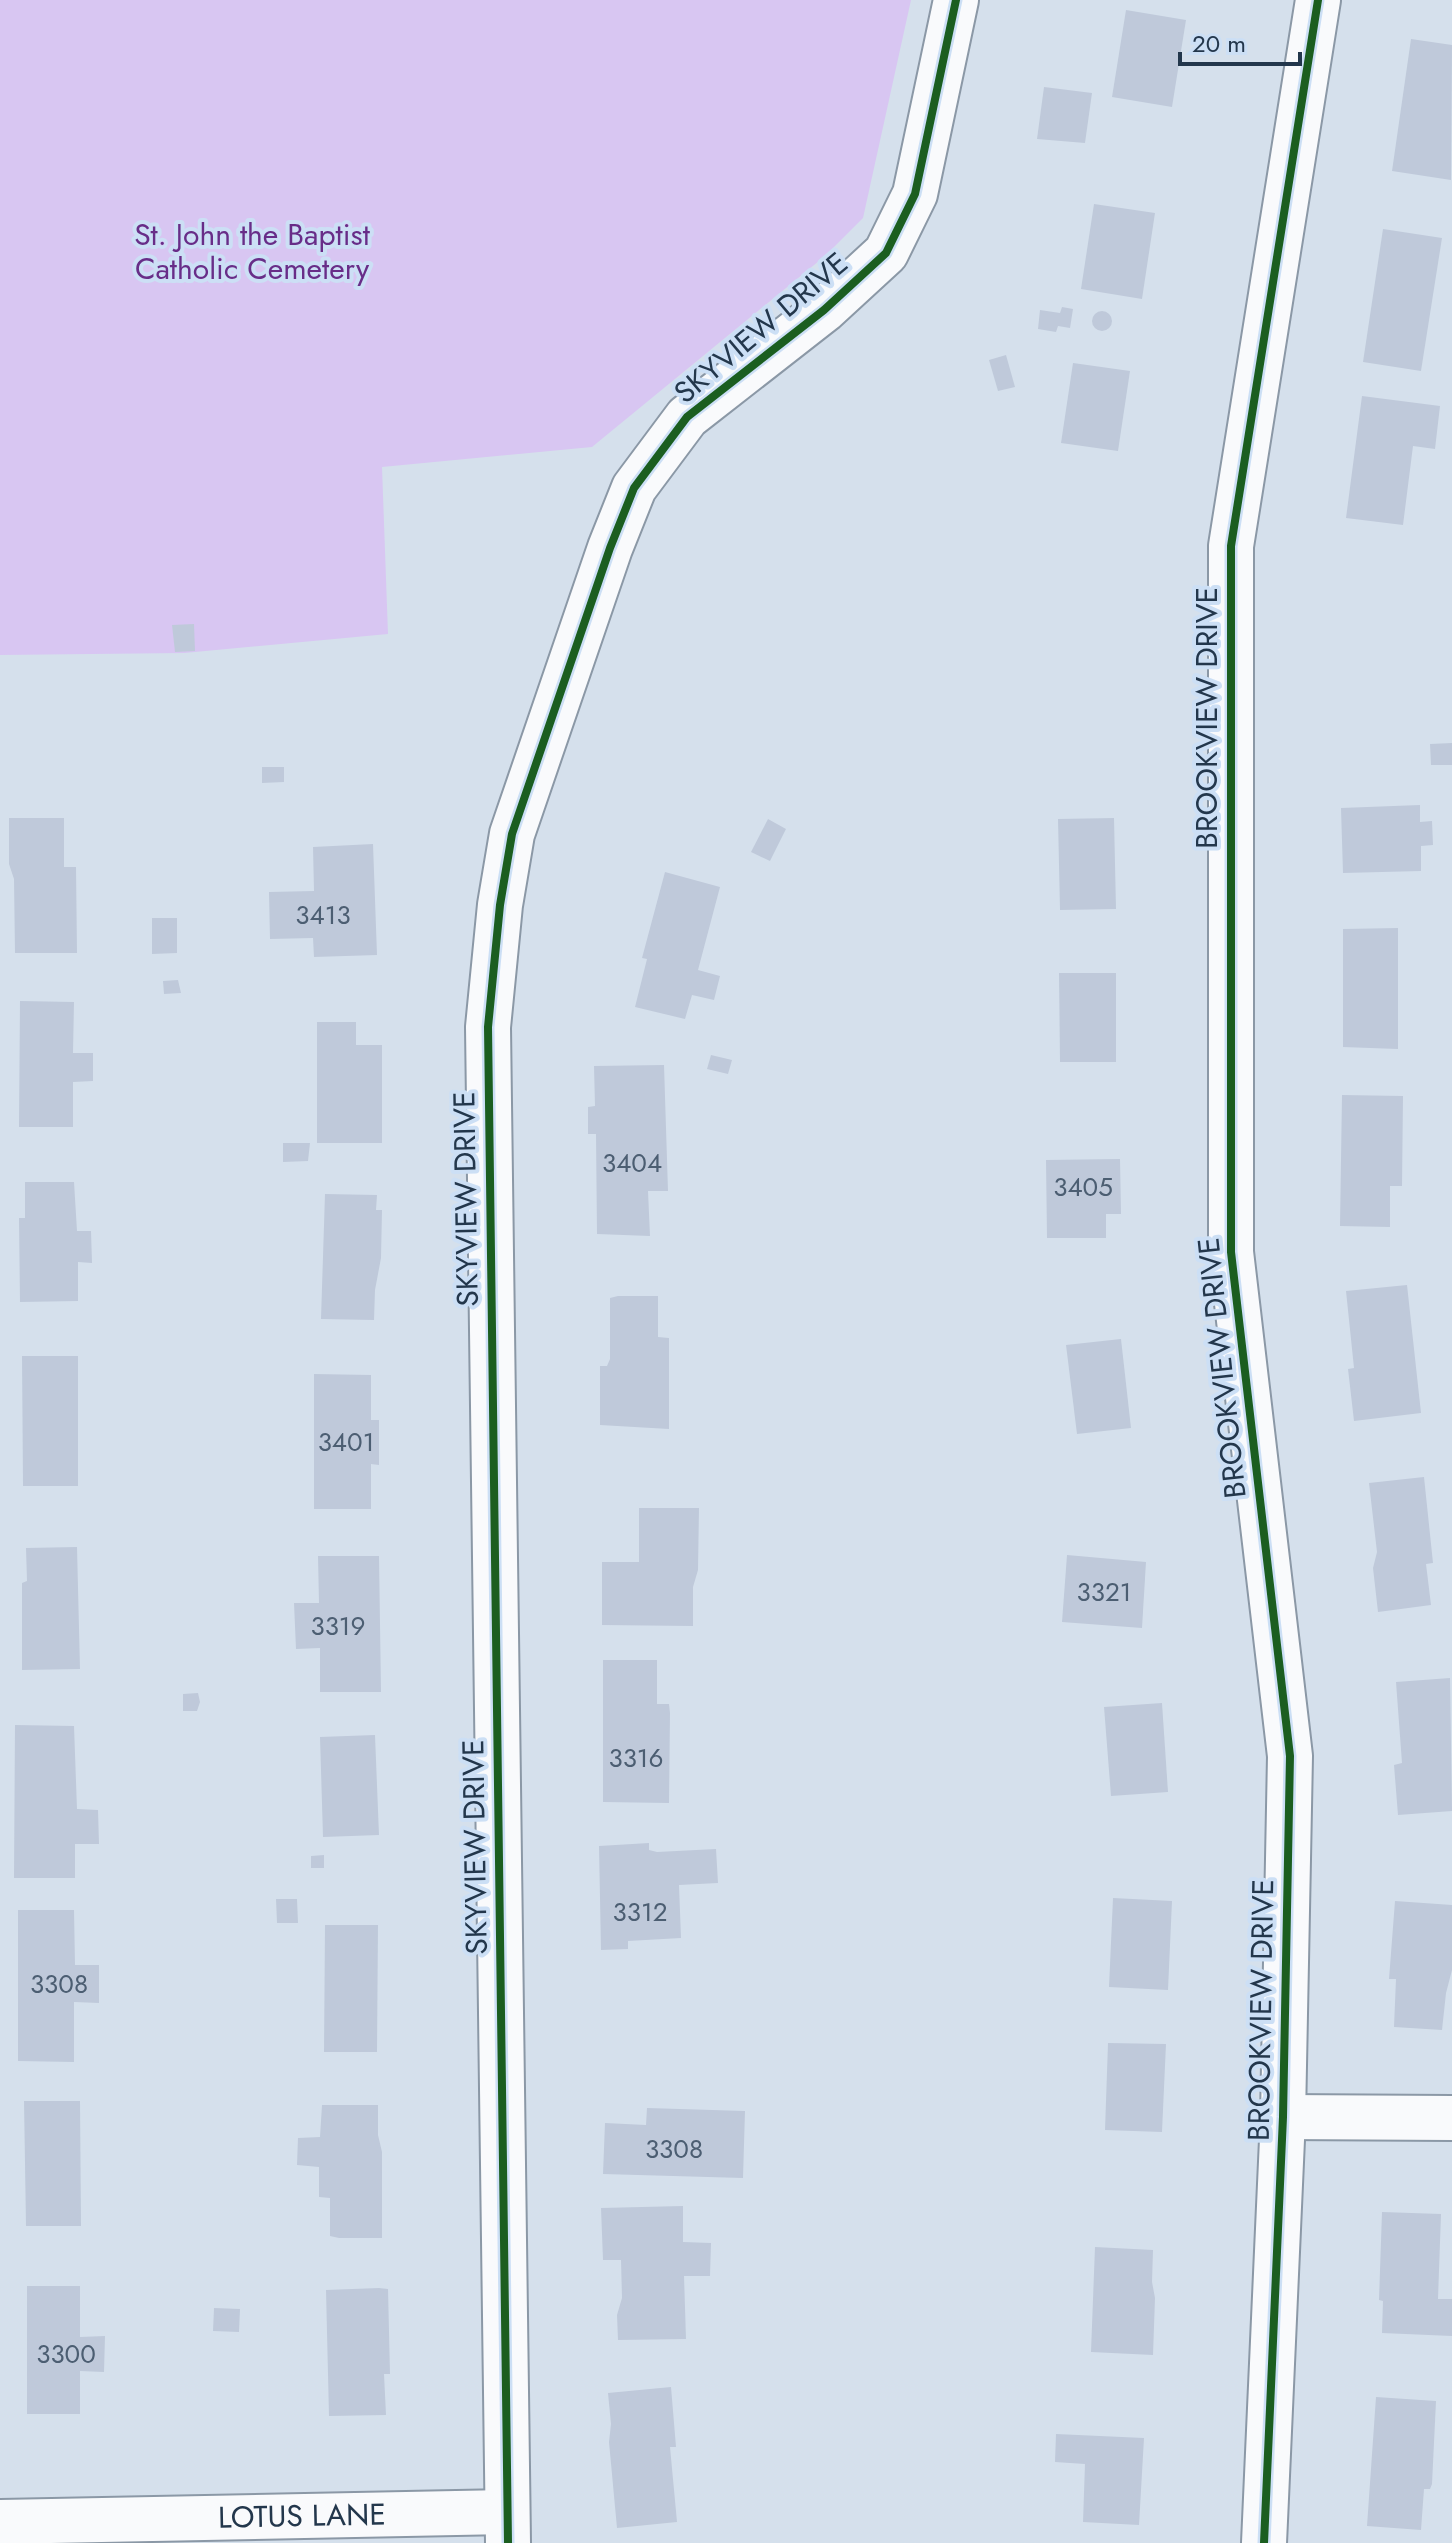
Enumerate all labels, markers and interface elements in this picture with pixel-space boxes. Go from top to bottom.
scale bar [1180,16,1300,66]
text: 20 m [1192,26,1246,61]
park label: St. John the Baptist Catholic Cemetery [134,213,371,290]
street label: SKYVIEW DRIVE [664,242,857,413]
street label: BROOKVIEW DRIVE [1185,587,1228,849]
house number: 3413 [295,896,351,934]
street label: SKYVIEW DRIVE [442,1091,489,1307]
house number: 3404 [602,1144,662,1182]
house number: 3405 [1053,1168,1113,1206]
street label: BROOKVIEW DRIVE [1186,1236,1257,1501]
house number: 3401 [318,1423,374,1461]
house number: 3321 [1077,1573,1131,1611]
house number: 3319 [310,1607,366,1645]
street label: SKYVIEW DRIVE [451,1739,498,1955]
house number: 3316 [608,1739,664,1777]
street label: BROOKVIEW DRIVE [1237,1879,1284,2141]
house number: 3312 [613,1893,667,1931]
house number: 3308 [30,1965,88,2003]
house number: 3308 [645,2130,703,2168]
house number: 3300 [36,2335,96,2373]
street label: LOTUS LANE [218,2492,386,2539]

